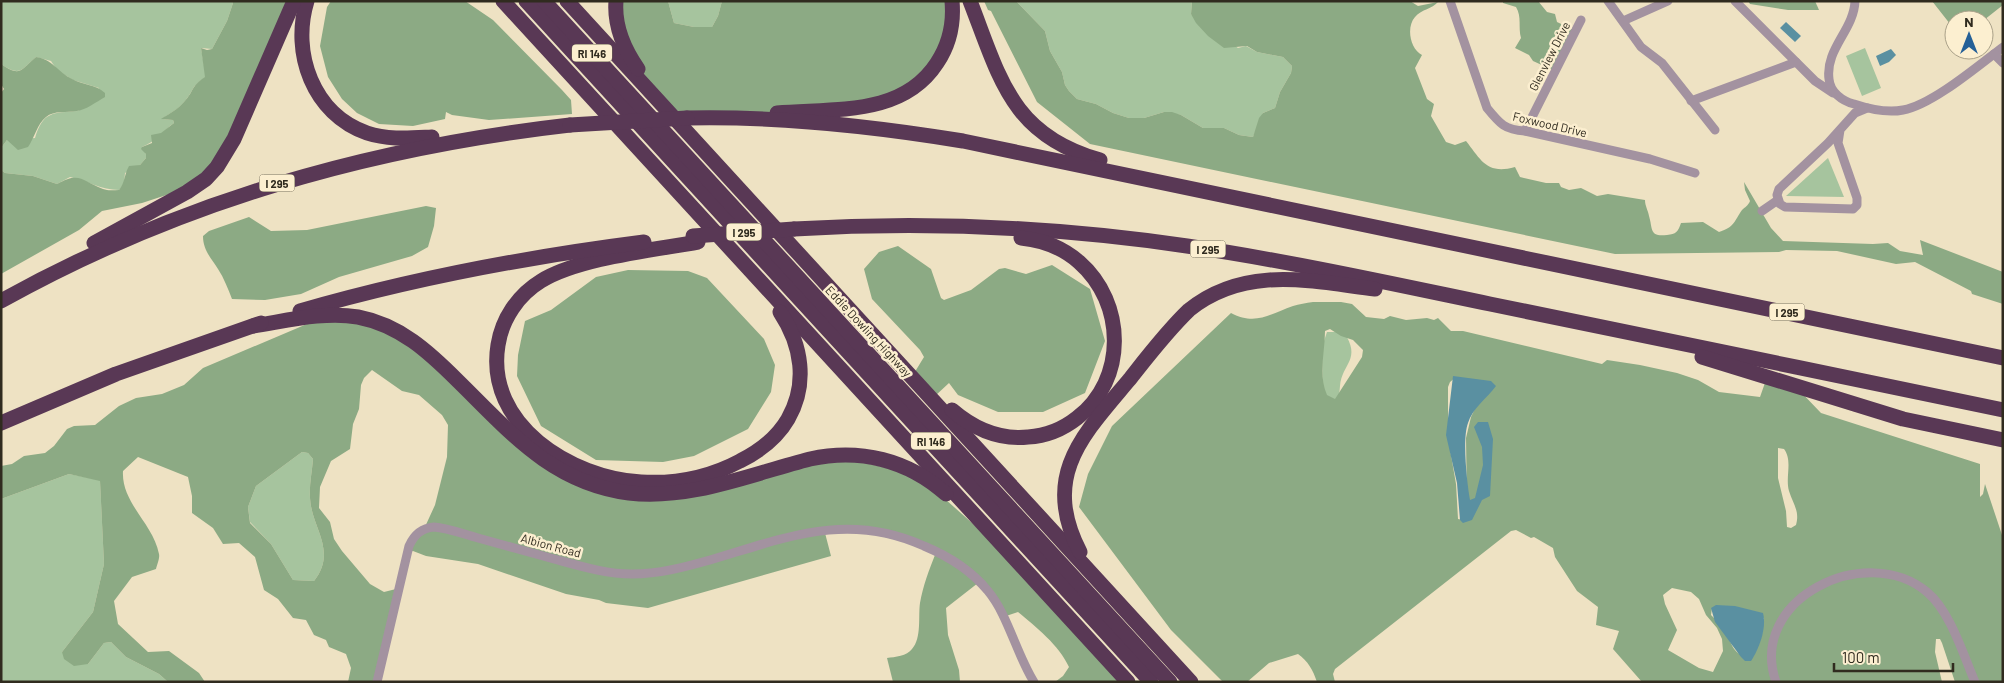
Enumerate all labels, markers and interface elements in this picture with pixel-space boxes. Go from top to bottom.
north arrow [1944,10,1994,60]
text: N [1964,13,1974,30]
street label: Glenview Drive [1526,19,1572,93]
road number: RI 146 [572,44,612,62]
street label: Foxwood Drive [1512,109,1588,139]
road number: I 295 [260,174,294,192]
road number: I 295 [726,223,762,240]
road number: I 295 [1190,240,1226,258]
street label: Eddie Dowling Highway [823,283,915,380]
road number: I 295 [1770,304,1804,320]
road number: RI 146 [911,432,951,450]
street label: Albion Road [519,530,583,560]
scale bar [1834,640,1953,672]
text: 100 m [1842,648,1880,666]

